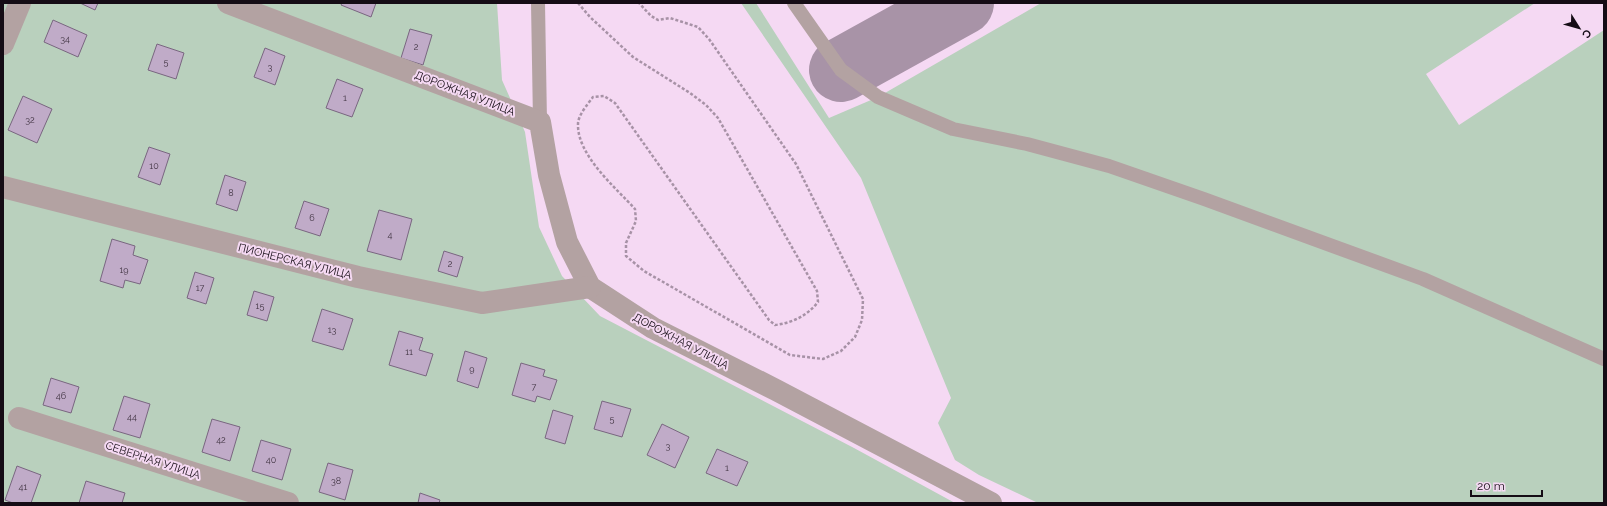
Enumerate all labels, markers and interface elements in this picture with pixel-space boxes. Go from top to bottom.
north arrow [1559,8,1599,48]
text: С [1579,27,1594,41]
house number: 34 [60,34,70,44]
house number: 2 [414,42,419,52]
house number: 5 [164,57,169,67]
house number: 3 [268,62,273,72]
street label: ДОРОЖНАЯ УЛИЦА [413,68,517,119]
house number: 1 [343,93,347,103]
house number: 32 [25,115,35,125]
house number: 10 [149,161,159,171]
house number: 8 [228,188,234,198]
house number: 6 [309,213,315,223]
house number: 4 [388,230,393,240]
street label: ПИОНЕРСКАЯ УЛИЦА [237,241,354,282]
house number: 2 [448,259,453,269]
house number: 19 [119,265,129,275]
house number: 17 [196,283,204,293]
house number: 15 [256,301,264,311]
street label: ДОРОЖНАЯ УЛИЦА [631,311,731,372]
house number: 13 [328,325,337,335]
house number: 11 [405,347,413,357]
house number: 9 [469,364,475,374]
house number: 7 [532,382,537,392]
house number: 46 [56,391,67,401]
house number: 44 [127,412,137,422]
house number: 5 [610,414,615,424]
house number: 42 [216,435,226,445]
street label: СЕВЕРНАЯ УЛИЦА [104,439,203,482]
house number: 3 [666,441,671,451]
house number: 40 [266,455,277,465]
house number: 1 [725,463,729,473]
scale bar [1471,472,1542,498]
house number: 38 [331,476,341,486]
text: 20 m [1477,479,1505,493]
house number: 41 [19,482,28,492]

